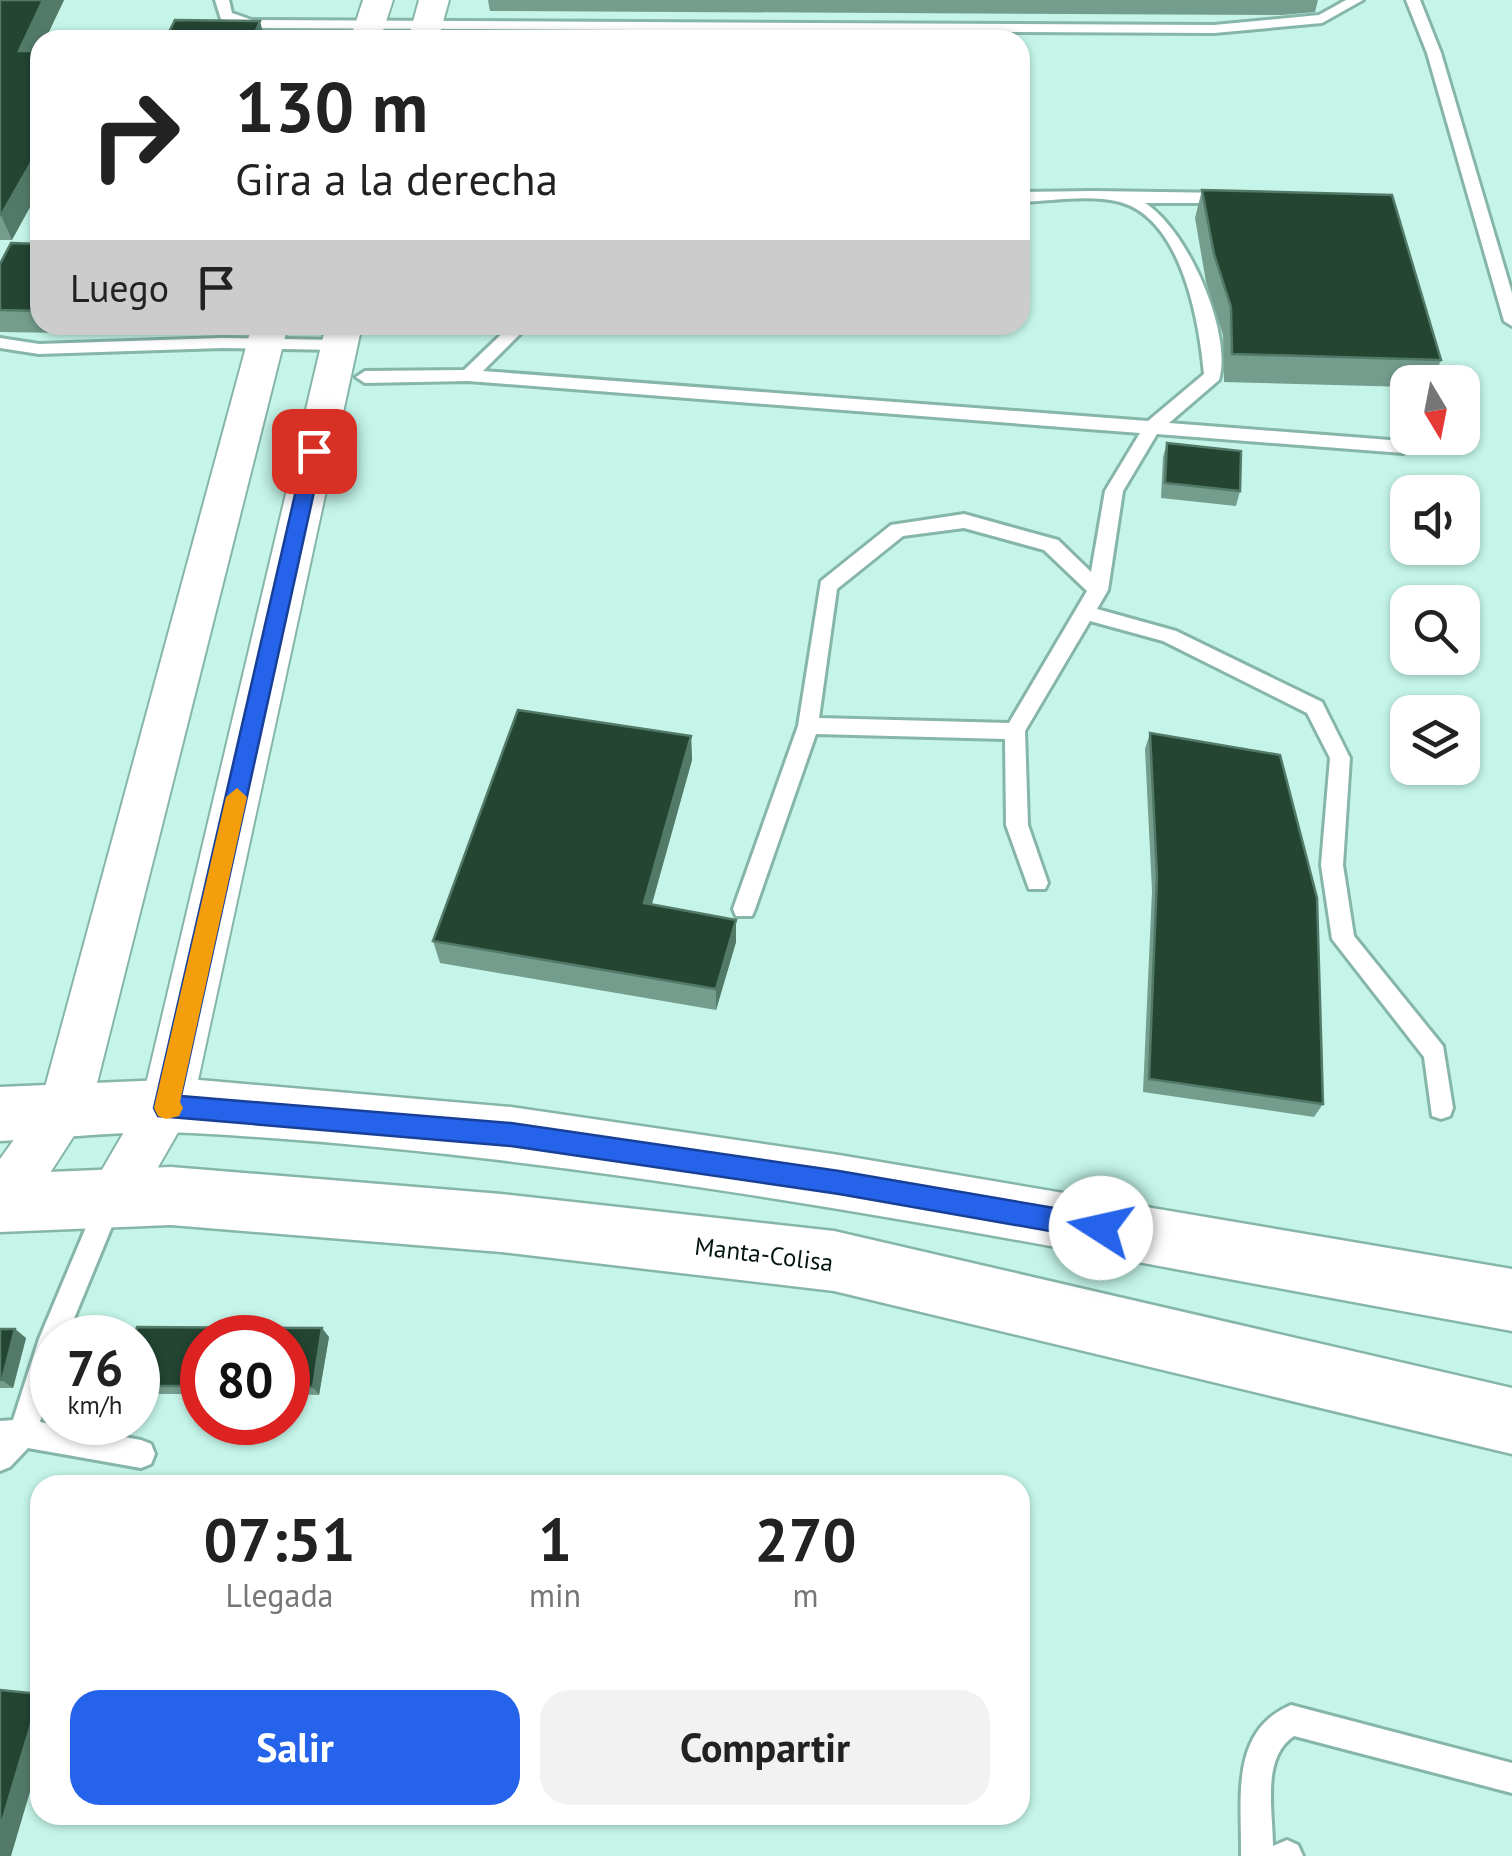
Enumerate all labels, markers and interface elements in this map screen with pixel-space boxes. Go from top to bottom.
text: 130 m [235,61,428,151]
icon: right [70,70,200,200]
text: Gira a la derecha [235,149,558,207]
icon: arrive [189,260,244,315]
text: Luego [70,263,169,312]
north arrow [1390,365,1480,455]
map controls [1390,365,1480,785]
pin [272,409,357,494]
icon: arrive [287,424,342,479]
button: sound [1390,475,1480,565]
button: search [1390,585,1480,675]
button: layers [1390,695,1480,785]
position arrow [1049,1176,1153,1280]
street label: Manta-Colisa [693,1230,835,1278]
speed limit sign: 80 [180,1315,310,1445]
text: 76 [67,1335,123,1400]
text: km/h [68,1389,122,1421]
text: 07:51 [203,1500,356,1578]
text: 1 [538,1500,572,1578]
text: 270 [755,1500,857,1578]
text: Llegada [226,1574,333,1616]
text: min [529,1574,581,1616]
text: m [793,1574,819,1616]
button: Salir [70,1690,520,1805]
button: Compartir [540,1690,990,1805]

